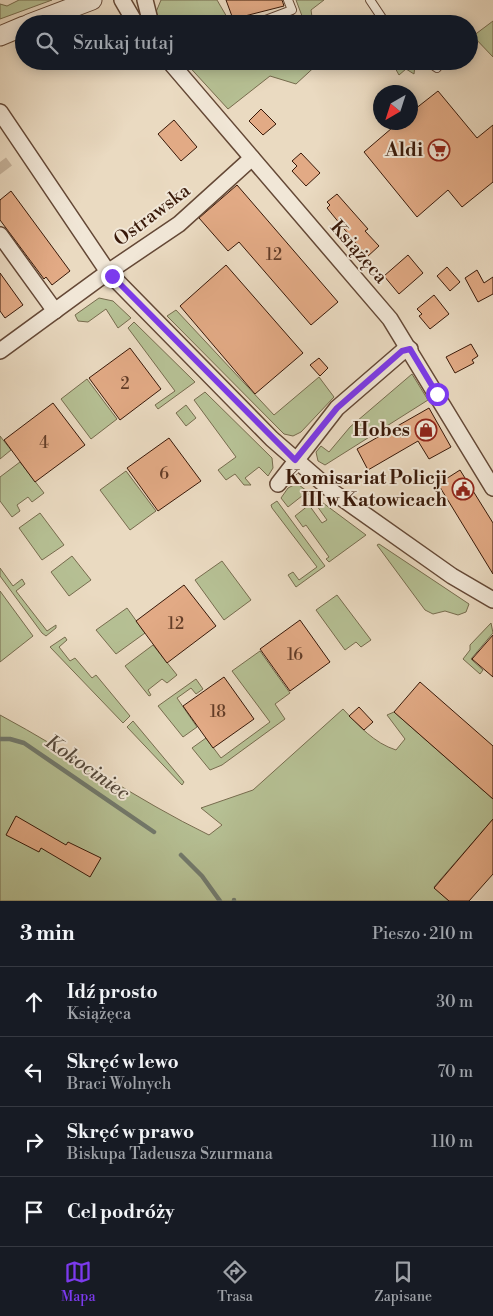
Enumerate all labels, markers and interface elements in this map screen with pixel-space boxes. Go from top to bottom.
search box [15,15,478,70]
icon: search [33,29,61,57]
text: Szukaj tutaj [73,31,174,55]
north arrow [373,85,418,130]
place label: Aldi [384,138,423,162]
supermarket icon: Aldi [427,138,451,162]
street label: Ostrawska [109,178,195,252]
street label: Książęca [325,215,393,289]
house number: 12 [266,245,282,265]
route end [101,265,124,288]
house number: 2 [120,374,130,394]
route start [426,383,449,406]
place label: Hobes [353,418,410,442]
shop icon: Hobes [414,418,438,442]
house number: 4 [39,433,49,453]
house number: 6 [159,464,169,484]
place label: Komisariat Policji III w Katowicach [285,466,447,512]
public building icon: Komisariat Policji III w Katowicach [451,477,475,501]
house number: 12 [168,614,184,634]
house number: 16 [287,645,303,665]
house number: 18 [210,702,226,722]
water label: Kokociniec [40,730,135,807]
text: 3 min [20,921,75,947]
text: Pieszo · 210 m [372,924,473,944]
text: Idź prosto [67,980,158,1004]
icon: ahead [20,988,48,1016]
text: 30 m [436,992,473,1012]
text: Książęca [67,1004,131,1024]
text: Skręć w lewo [67,1050,179,1074]
icon: left [20,1058,48,1086]
text: 70 m [437,1062,473,1082]
text: Braci Wolnych [67,1074,171,1094]
text: Skręć w prawo [67,1120,194,1144]
icon: right [20,1128,48,1156]
text: 110 m [431,1132,473,1152]
text: Biskupa Tadeusza Szurmana [67,1144,273,1164]
icon: arrive [20,1198,48,1226]
text: Cel podróży [67,1200,174,1224]
tab: Mapa [61,1258,96,1306]
tab: Trasa [217,1258,253,1306]
tab: Zapisane [375,1258,432,1306]

